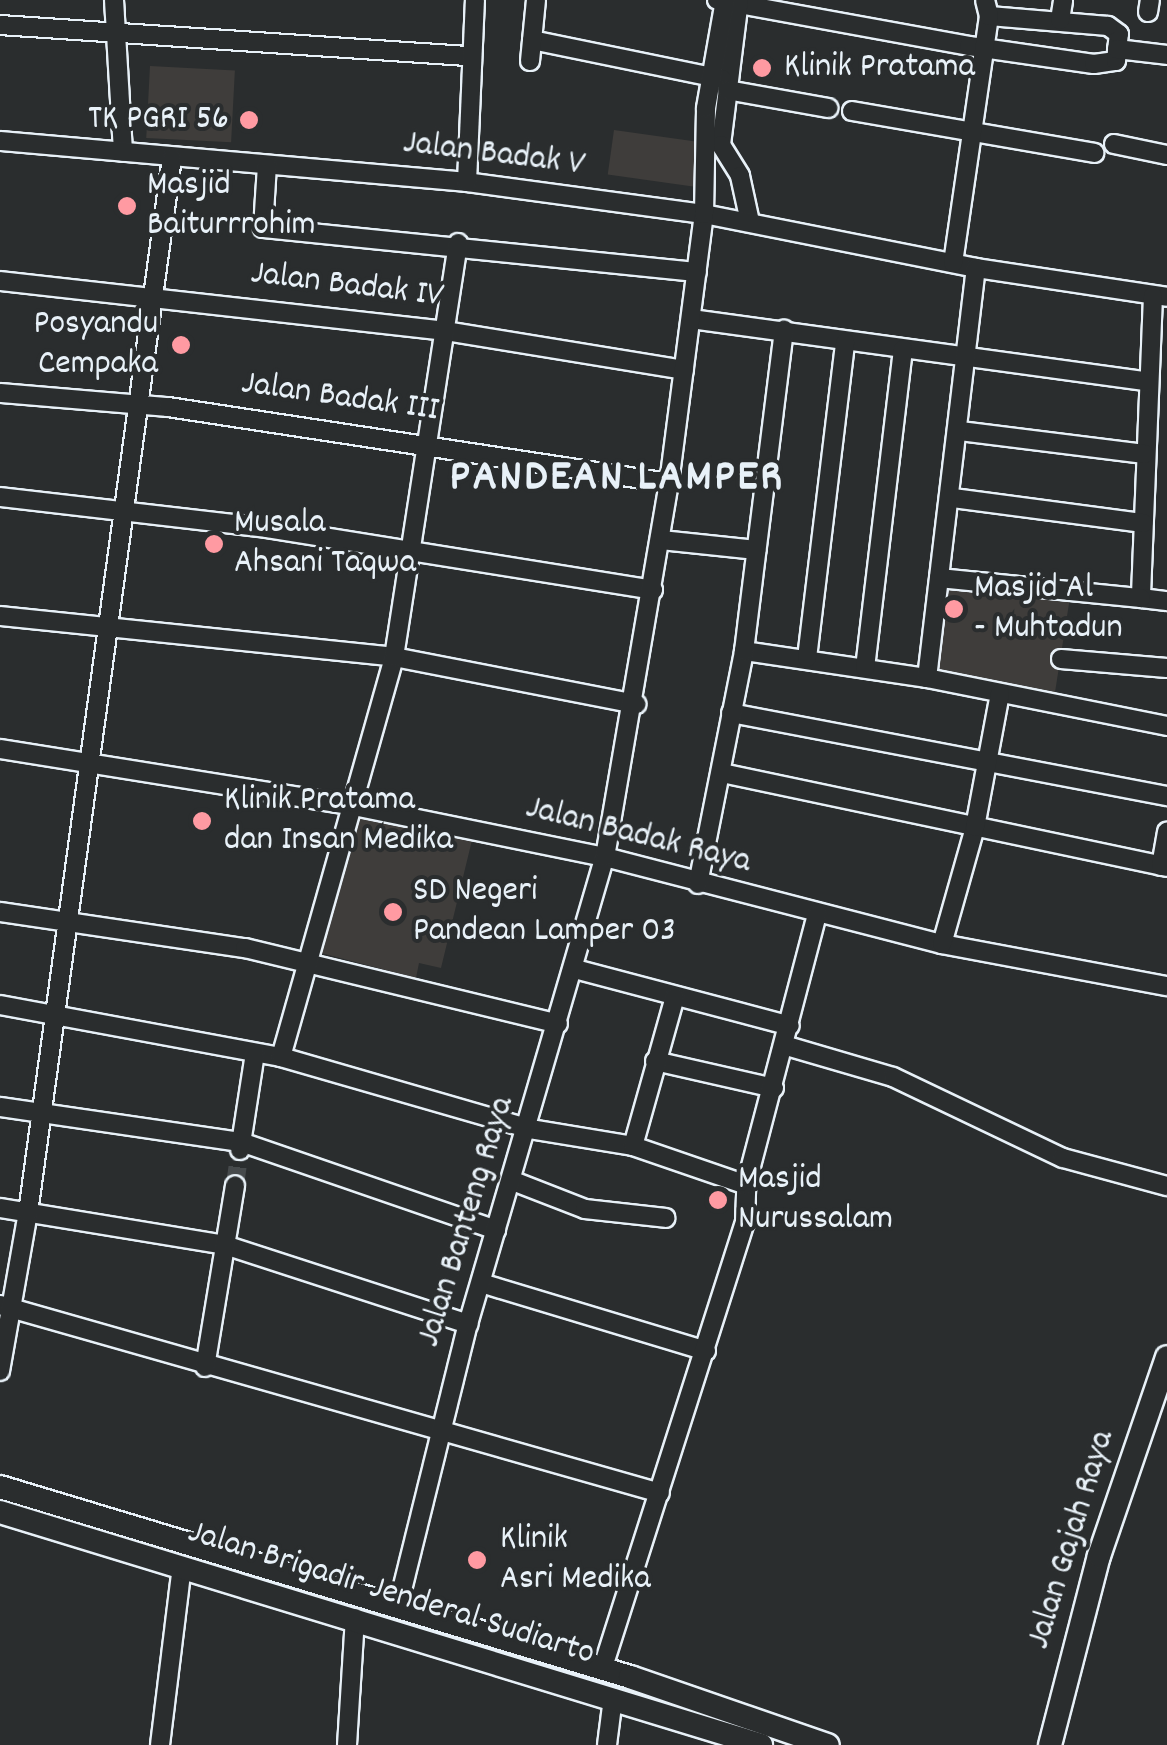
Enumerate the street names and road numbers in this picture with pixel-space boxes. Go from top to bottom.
street label: Jalan Badak V [401,123,587,187]
street label: Jalan Badak IV [248,253,446,319]
street label: Jalan Badak III [239,363,441,433]
street label: Jalan Badak Raya [521,788,755,884]
street label: Jalan Banteng Raya [409,1092,525,1352]
street label: Jalan Gajah Raya [1019,1426,1125,1654]
street label: Jalan Brigadir Jenderal Sudiarto [183,1512,599,1676]

